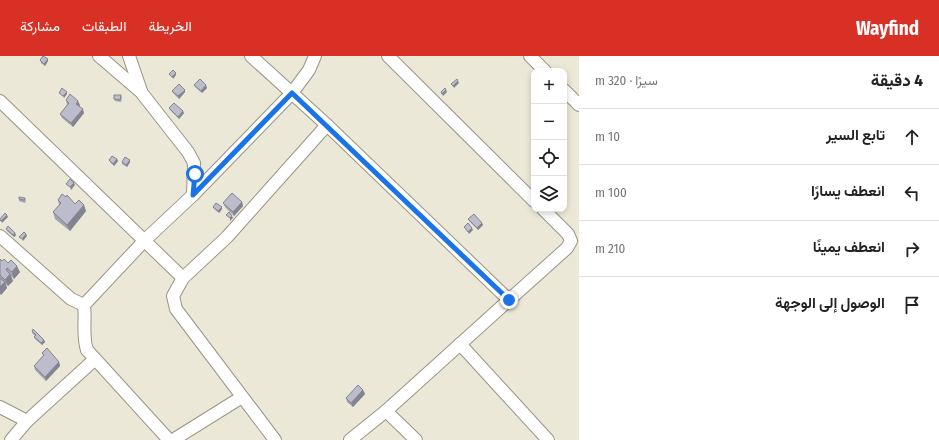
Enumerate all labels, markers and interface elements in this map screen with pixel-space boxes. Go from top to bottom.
text: Wayfind [856,17,919,40]
text: مشاركة [20,18,60,35]
text: الطبقات [82,18,126,35]
text: الخريطة [148,18,192,35]
map controls [531,68,567,212]
button: + [531,68,567,104]
text: 4 دقيقة [871,70,923,91]
text: سيرًا · 320 m [595,73,658,88]
button: − [531,104,567,140]
text: تابع السير [826,126,885,144]
icon: ahead [901,126,923,148]
text: 10 m [595,129,620,144]
button: locate [531,140,567,176]
route start [186,165,204,183]
button: layers [531,176,567,212]
text: انعطف يسارًا [811,182,885,200]
icon: left [901,182,923,204]
text: 100 m [595,185,627,200]
text: انعطف يمينًا [813,238,885,256]
icon: right [901,238,923,260]
text: 210 m [595,241,625,256]
route end [500,291,518,309]
text: الوصول إلى الوجهة [775,294,885,312]
icon: arrive [901,294,923,316]

